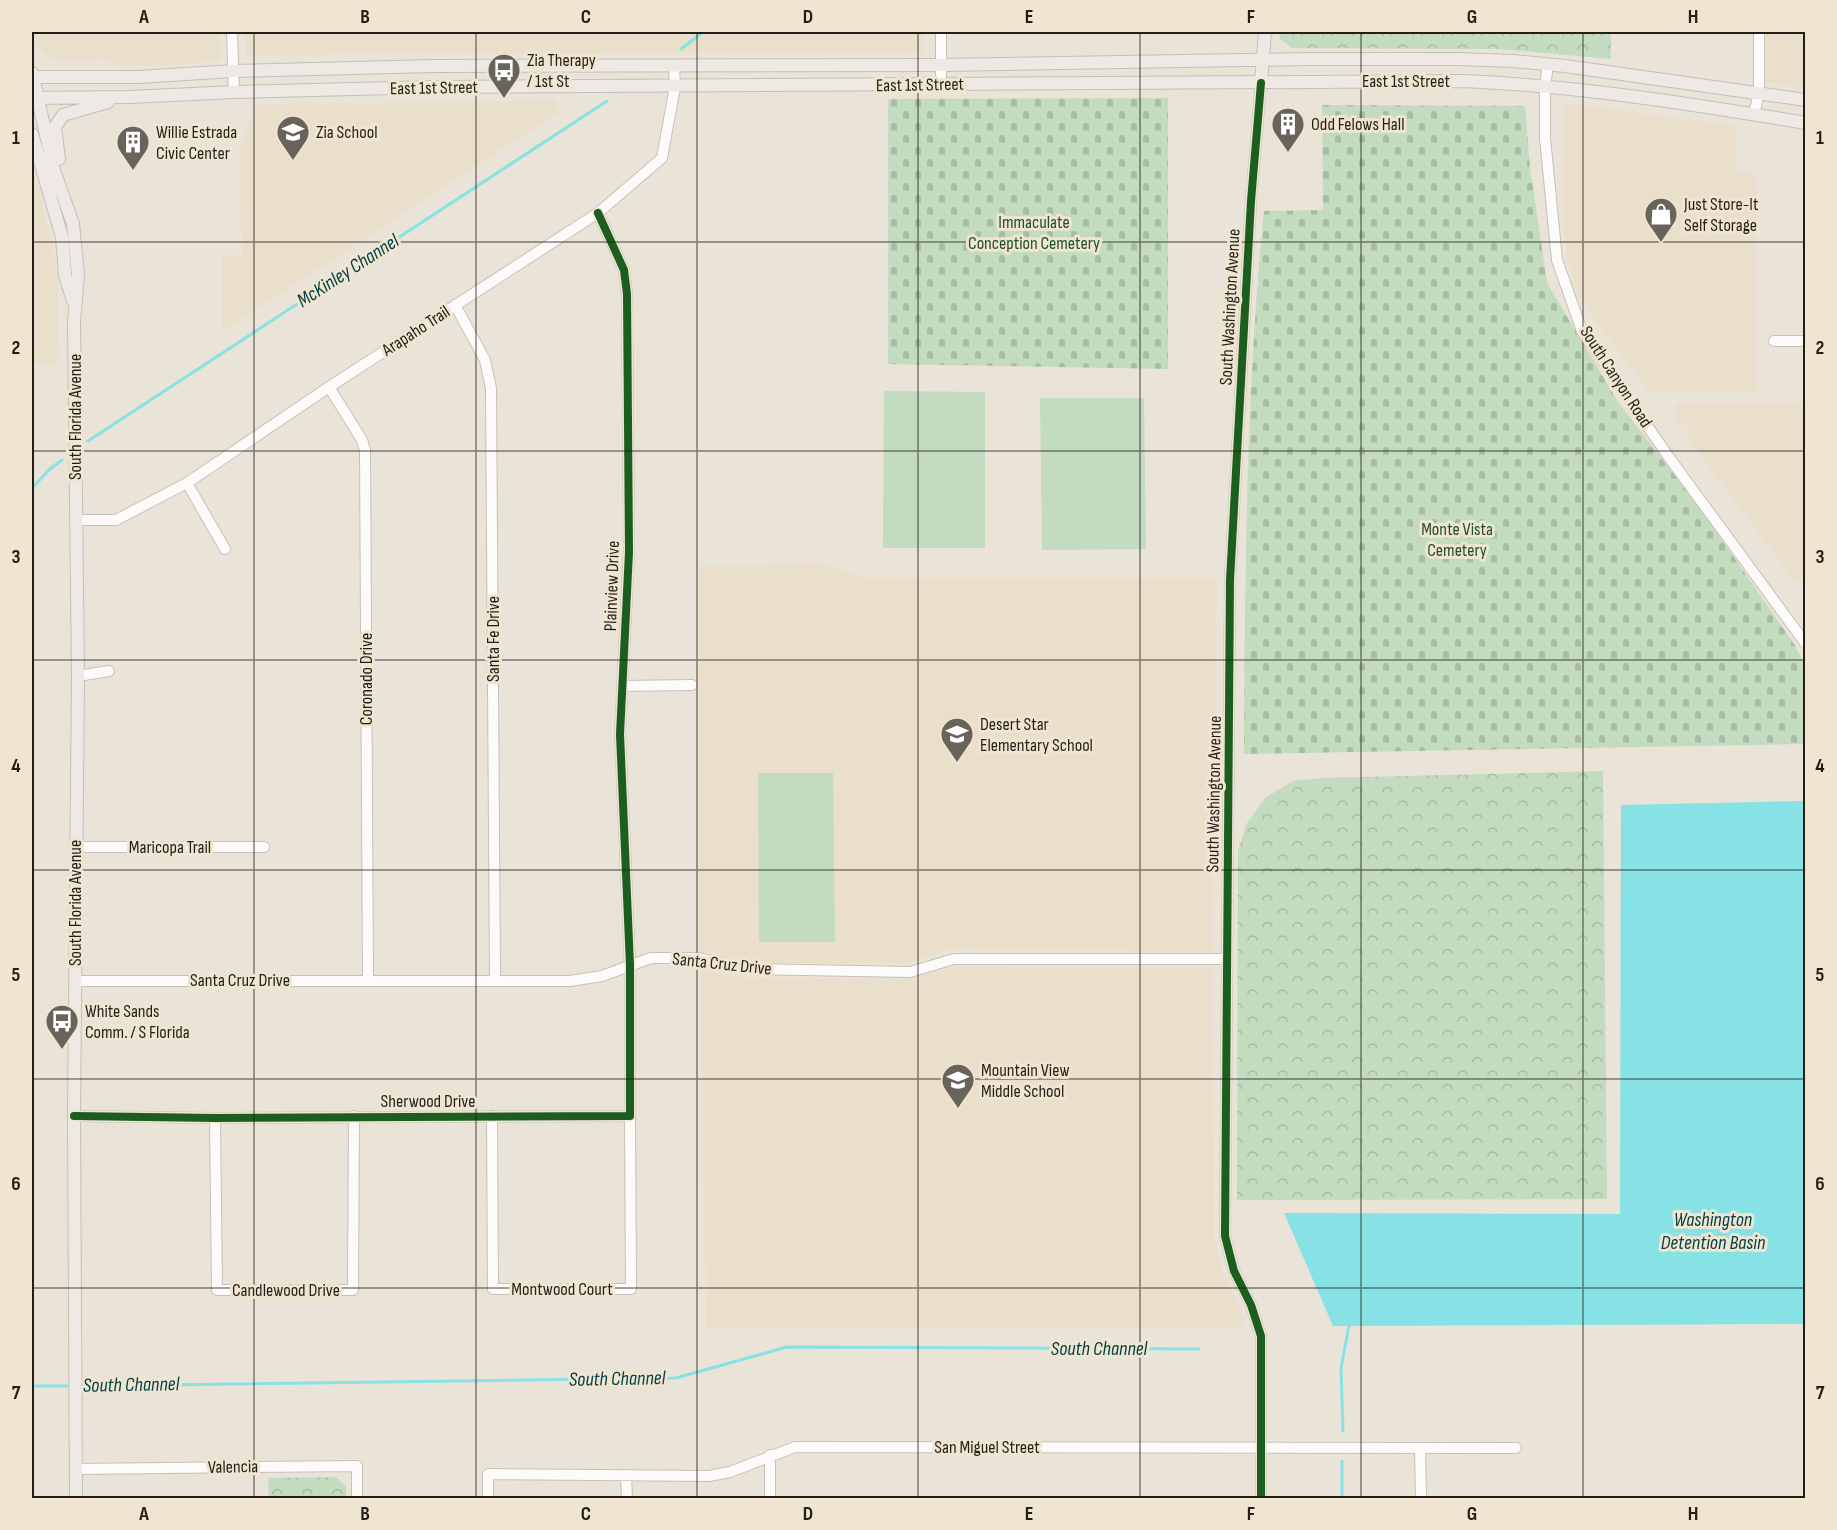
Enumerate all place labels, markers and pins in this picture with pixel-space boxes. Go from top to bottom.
place label: Zia Therapy / 1st St [527,50,596,92]
bus stop icon: Zia Therapy / 1st St [486,52,522,99]
building icon: Odd Felows Hall [1270,106,1306,153]
school or university icon: Zia School [275,114,311,161]
place label: Odd Felows Hall [1311,114,1405,135]
place label: Willie Estrada Civic Center [156,122,237,164]
place label: Zia School [316,122,378,143]
building icon: Willie Estrada Civic Center [115,124,151,171]
place label: Just Store-It Self Storage [1683,194,1759,236]
shop icon: Just Store-It Self Storage [1643,196,1679,243]
place label: Desert Star Elementary School [980,714,1093,756]
school or university icon: Desert Star Elementary School [939,716,975,763]
place label: White Sands Comm. / S Florida [85,1001,190,1043]
bus stop icon: White Sands Comm. / S Florida [44,1003,80,1050]
place label: Mountain View Middle School [981,1060,1070,1102]
school or university icon: Mountain View Middle School [940,1062,976,1109]

